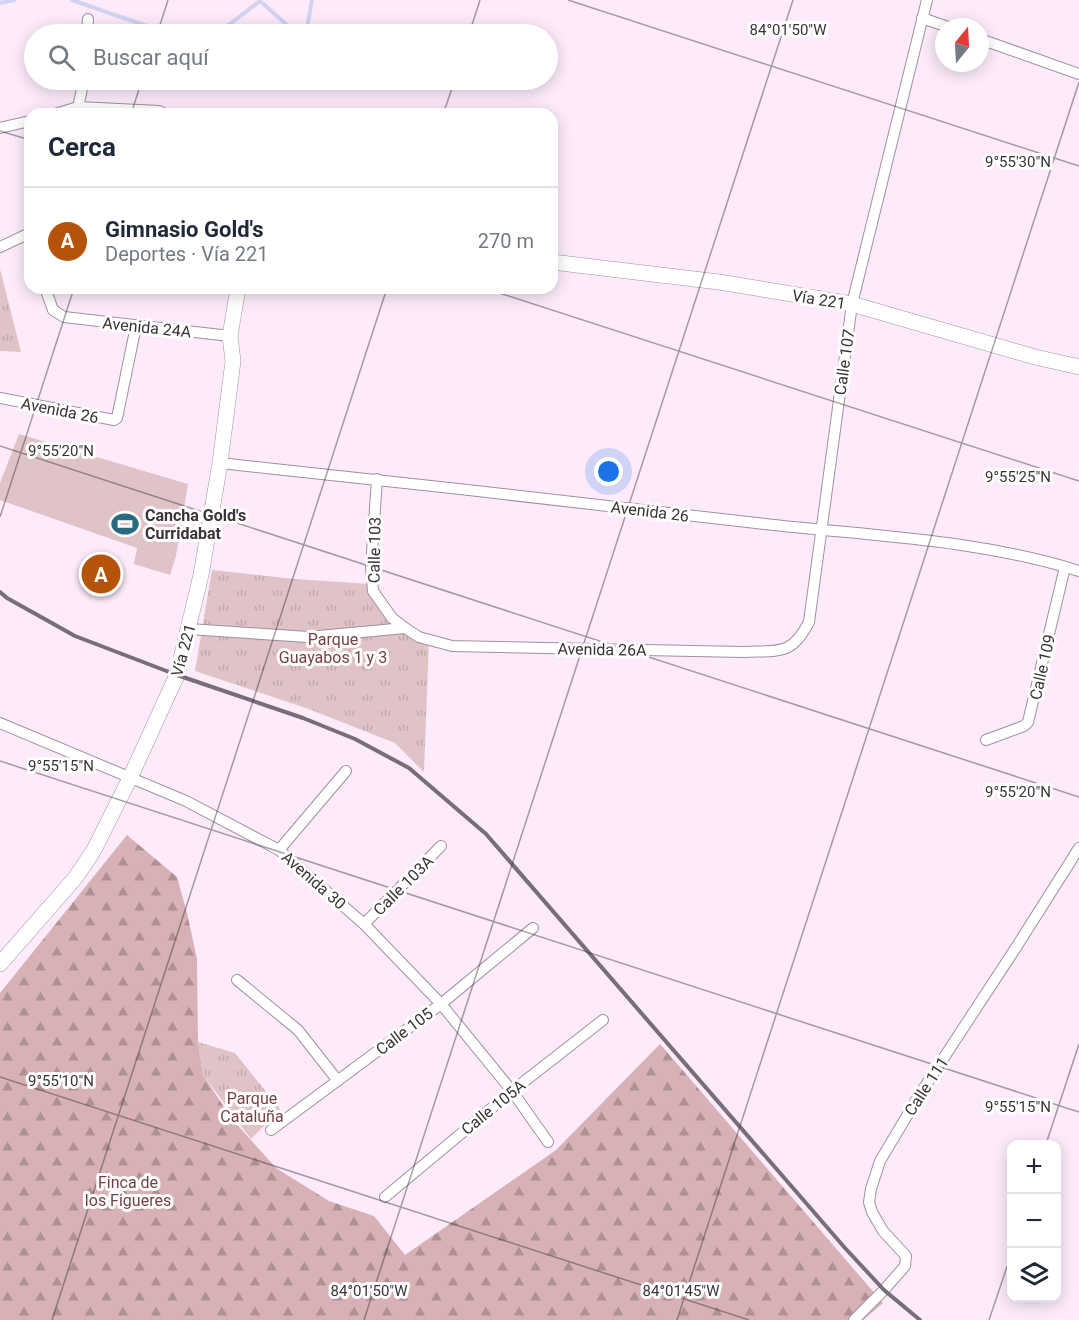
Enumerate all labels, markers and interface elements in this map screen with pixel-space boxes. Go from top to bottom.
north arrow [935,18,989,72]
text: 84°01'50"W [750,21,826,39]
search box [24,24,558,90]
icon: search [45,41,78,74]
text: Buscar aquí [93,45,209,70]
text: Cerca [48,132,116,162]
text: 9°55'30"N [985,153,1051,171]
text: Gimnasio Gold's [105,217,264,242]
text: A [61,229,74,253]
text: 270 m [478,229,534,253]
text: Deportes · Vía 221 [105,242,269,266]
street label: Vía 221 [791,286,847,313]
street label: Avenida 24A [102,313,193,342]
street label: Calle 107 [830,328,859,396]
street label: Avenida 26 [20,394,100,427]
text: 9°55'20"N [28,442,94,460]
your location [594,457,623,486]
text: 9°55'25"N [985,468,1051,486]
street label: Avenida 26 [610,497,690,526]
place label: Cancha Gold's Curridabat [145,506,246,543]
sports icon: Cancha Gold's Curridabat [110,509,140,539]
street label: Calle 103 [364,517,385,583]
pin: A [82,552,120,596]
street label: Vía 221 [167,622,200,679]
park label: Parque Guayabos 1 y 3 [279,630,387,667]
street label: Calle 109 [1026,633,1059,702]
street label: Avenida 26A [557,639,647,660]
text: 9°55'15"N [28,757,94,775]
text: 9°55'20"N [985,783,1051,801]
street label: Avenida 30 [278,847,350,913]
street label: Calle 103A [369,851,438,919]
street label: Calle 105 [372,1004,437,1059]
street label: Calle 111 [900,1053,952,1119]
text: 9°55'10"N [28,1072,94,1090]
street label: Calle 105A [458,1075,530,1139]
park label: Parque Cataluña [220,1089,284,1126]
text: 9°55'15"N [985,1098,1051,1116]
map controls [1007,1140,1061,1302]
button: + [1007,1140,1061,1194]
park label: Finca de los Figueres [85,1173,171,1210]
button: − [1007,1194,1061,1248]
button: layers [1007,1248,1061,1302]
text: 84°01'50"W [331,1282,407,1300]
text: 84°01'45"W [643,1282,719,1300]

